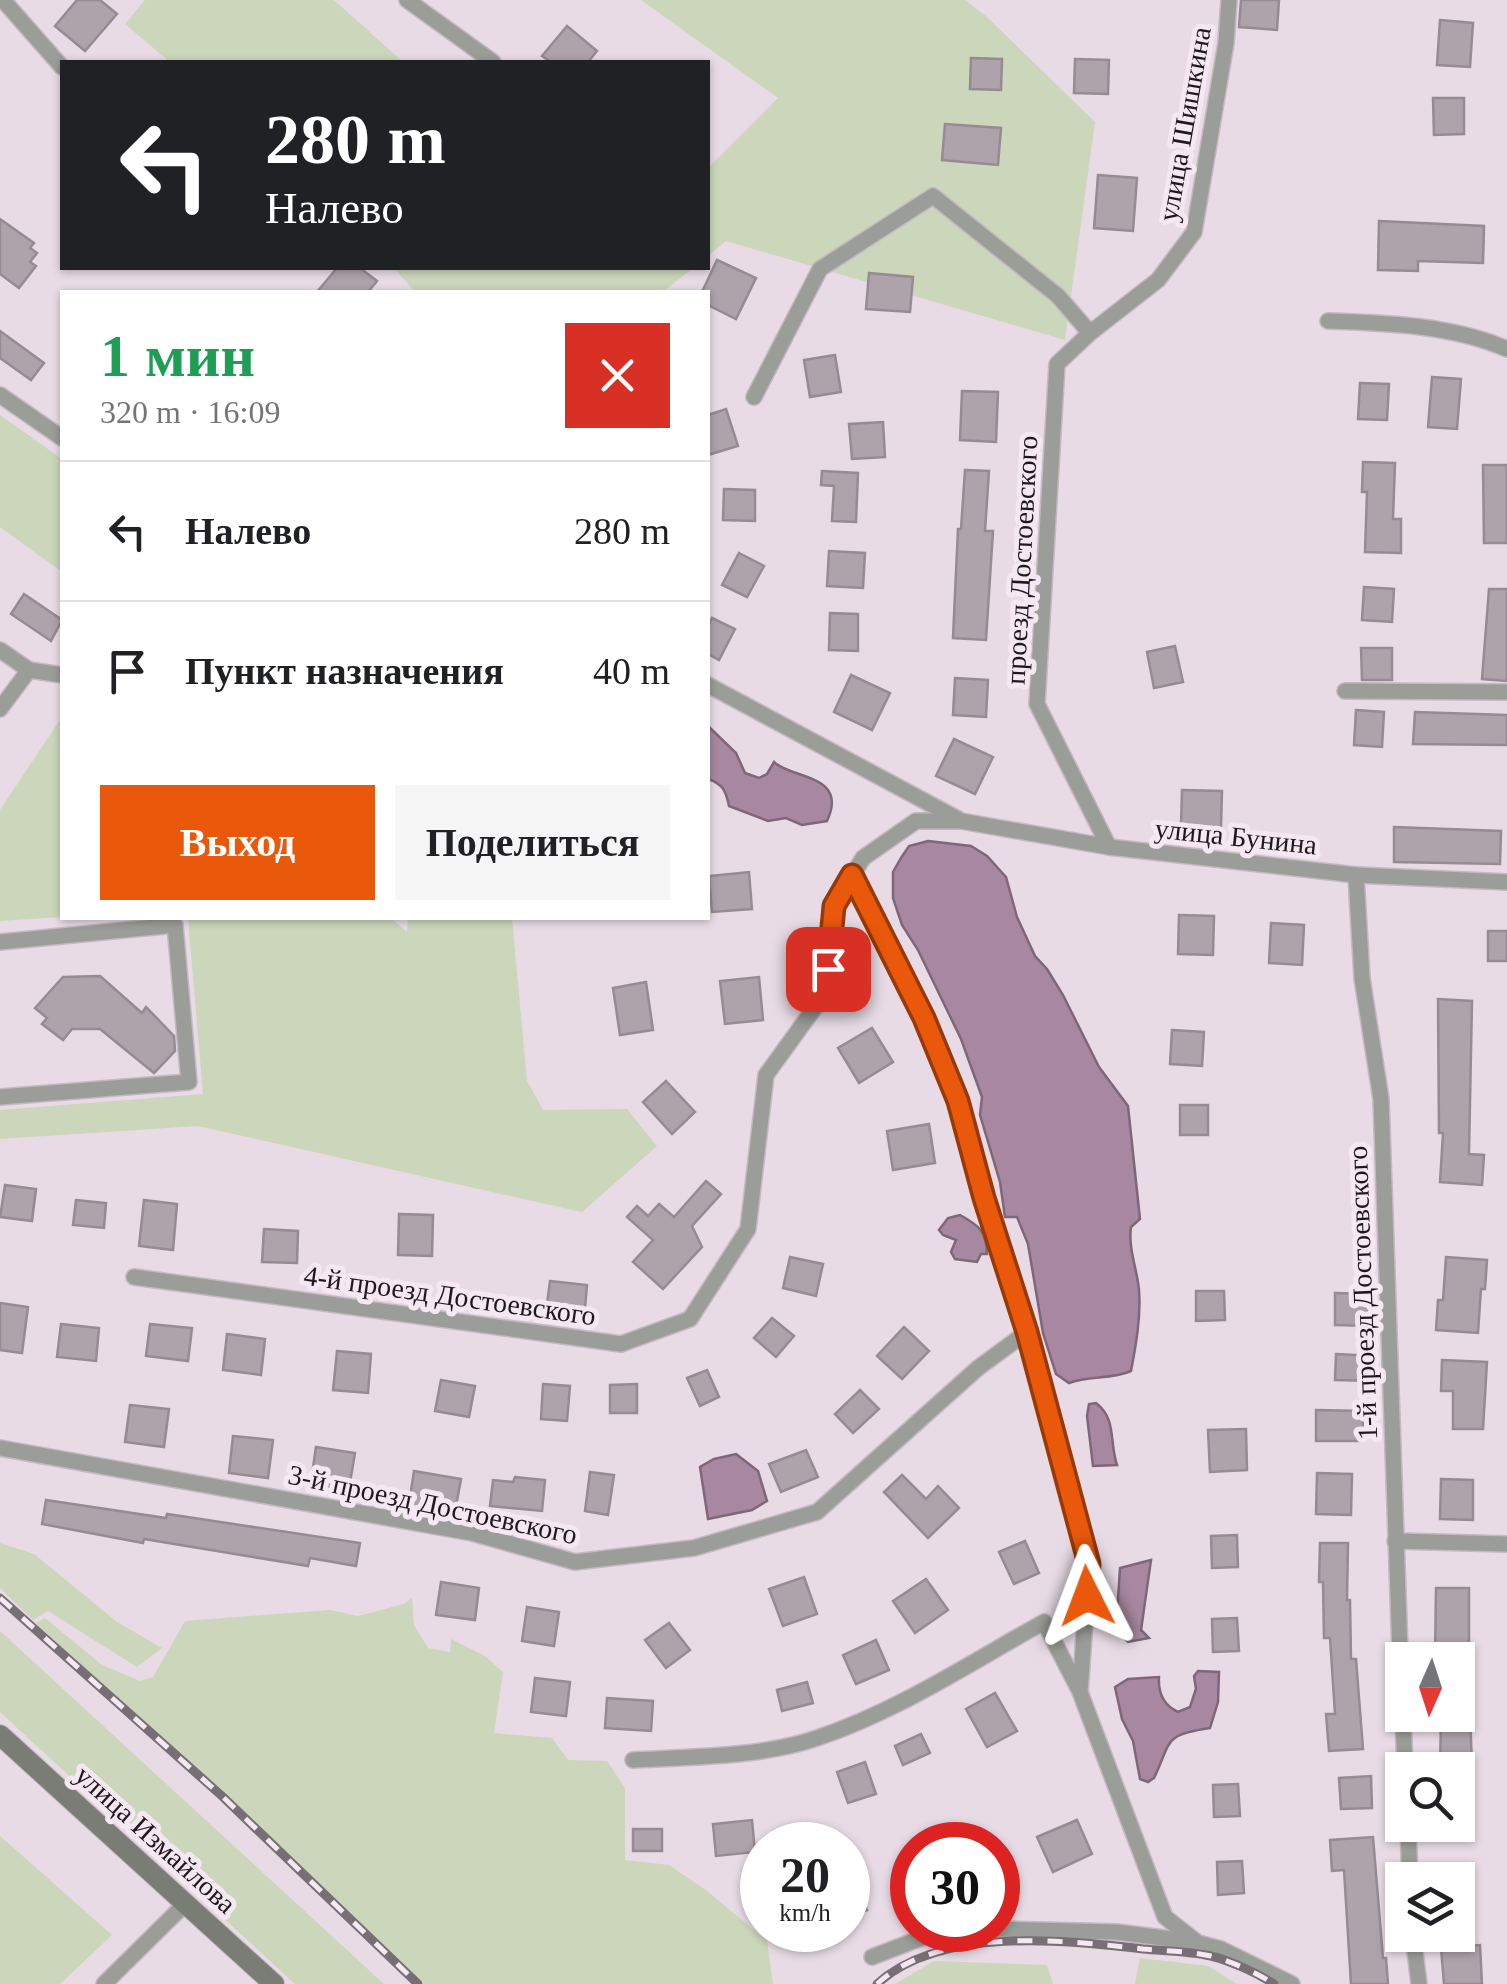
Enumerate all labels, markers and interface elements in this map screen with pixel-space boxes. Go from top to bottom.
street label: улица Шишкина [1152,24,1217,224]
icon: left [100,100,230,230]
text: 280 m [265,101,446,178]
text: Налево [265,183,404,233]
text: 1 мин [100,323,255,389]
button: close [565,323,670,428]
text: 320 m · 16:09 [100,394,280,430]
street label: проезд Достоевского [999,435,1043,685]
icon: left [100,504,155,559]
text: Налево [185,510,311,552]
text: 280 m [574,510,670,552]
icon: arrive [100,644,155,699]
text: Пункт назначения [185,650,504,692]
text: 40 m [593,650,670,692]
button: Выход [100,785,375,900]
button: Поделиться [395,785,670,900]
street label: улица Бунина [1153,813,1319,860]
pin [786,927,871,1012]
icon: arrive [801,942,856,997]
street label: 1-й проезд Достоевского [1342,1145,1383,1441]
street label: 4-й проезд Достоевского [302,1260,598,1331]
street label: 3-й проезд Достоевского [286,1459,580,1550]
position arrow [1035,1544,1139,1648]
north arrow [1385,1642,1475,1732]
map controls [1385,1642,1475,1952]
button: search [1385,1752,1475,1842]
street label: улица Измайлова [69,1759,243,1920]
speed limit sign: 30 [890,1822,1020,1952]
text: 20 [780,1847,830,1903]
button: layers [1385,1862,1475,1952]
text: km/h [779,1899,831,1926]

